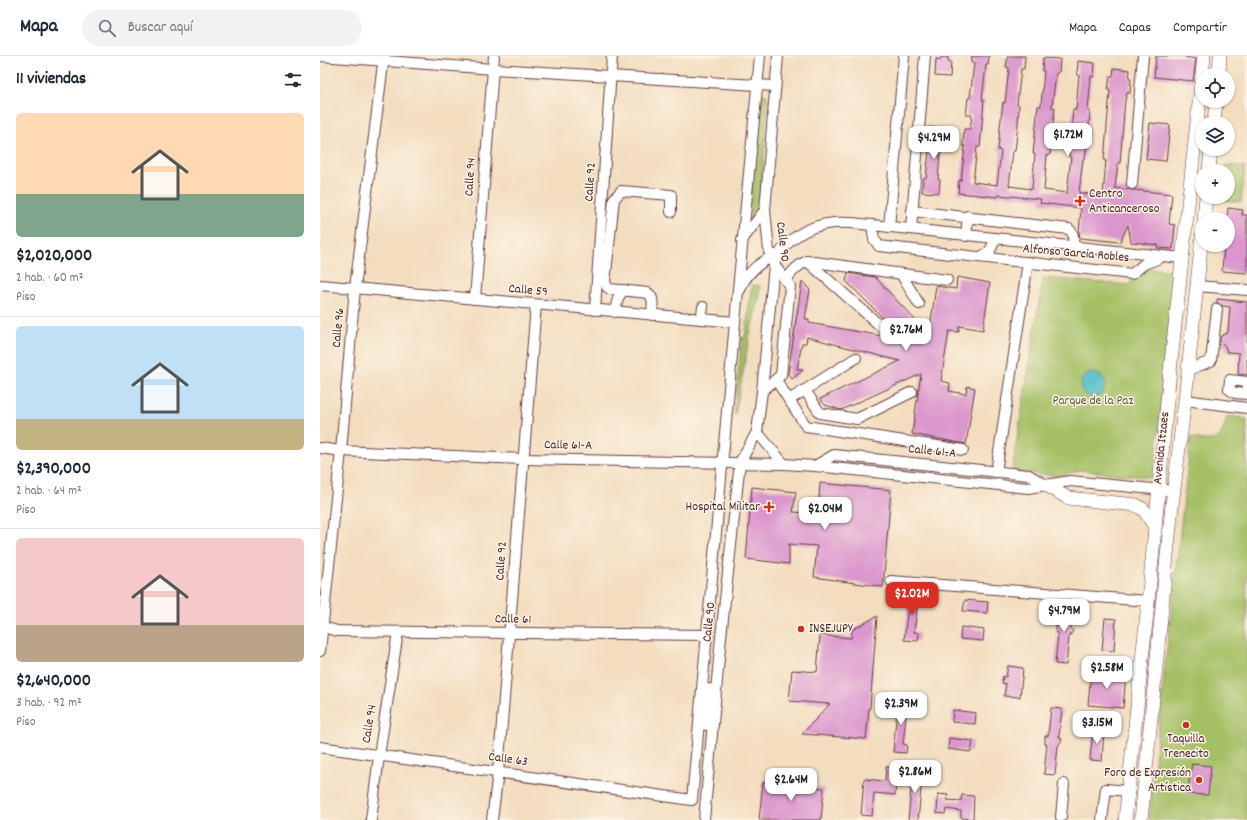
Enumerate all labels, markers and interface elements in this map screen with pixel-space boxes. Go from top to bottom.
search box [82,10,362,46]
text: Mapa [20,14,58,41]
icon: search [96,17,118,39]
text: Buscar aquí [128,17,193,39]
text: Mapa [1069,18,1097,38]
text: Capas [1119,18,1151,38]
text: Compartir [1173,18,1227,38]
text: 11 viviendas [16,68,86,92]
map controls [1195,68,1235,252]
button: locate [1195,68,1235,108]
icon: filters [282,69,304,91]
button: layers [1195,116,1235,156]
pin: $1.72M [1035,123,1101,157]
pin: $4.29M [901,126,967,160]
text: $1.72M [1053,126,1083,145]
text: $4.29M [917,129,951,148]
icon: home [124,139,196,211]
street label: Calle 94 [460,157,482,197]
street label: Calle 92 [580,162,602,202]
button: + [1195,164,1235,204]
place label: Centro Anticanceroso [1089,185,1160,219]
marker: Centro Anticanceroso [1074,195,1086,207]
button: − [1195,212,1235,252]
street label: Calle 90 [770,221,794,263]
street label: Alfonso Garcia Robles [1022,240,1130,268]
text: $2,020,000 [16,245,92,269]
text: 2 hab. · 60 m² [16,269,84,288]
street label: Calle 59 [508,280,548,302]
text: Piso [16,288,36,307]
street label: Calle 96 [328,307,350,349]
pin: $2.76M [873,318,939,352]
text: $2.76M [889,321,923,340]
icon: home [124,352,196,424]
park label: Parque de la Paz [1053,392,1133,411]
street label: Avenida Itzaes [1149,411,1175,485]
street label: Calle 61-A [544,436,592,456]
street label: Calle 61-A [907,440,957,464]
text: $2,390,000 [16,458,91,482]
text: 2 hab. · 64 m² [16,482,82,501]
pin: $2.04M [792,497,858,531]
place label: Hospital Militar [686,498,760,517]
text: $2.04M [808,500,842,519]
text: Piso [16,501,36,520]
marker: Hospital Militar [763,501,775,513]
street label: Calle 92 [491,541,513,581]
icon: home [124,564,196,636]
pin: $2.02M [879,582,945,616]
text: $2.02M [895,585,929,604]
pin: $4.79M [1031,599,1097,633]
street label: Calle 90 [698,601,722,643]
text: $4.79M [1048,602,1080,621]
street label: Calle 61 [495,610,531,630]
place label: INSEJUPY [809,620,854,639]
marker: INSEJUPY [796,624,806,634]
pin: $2.58M [1074,656,1140,690]
text: $2.58M [1090,659,1124,678]
text: $2,640,000 [16,670,91,694]
pin: $2.39M [868,692,934,726]
text: 3 hab. · 92 m² [16,694,82,713]
text: $2.39M [884,695,918,714]
street label: Calle 94 [358,703,382,745]
pin: $3.15M [1064,711,1130,745]
text: Piso [16,713,36,732]
text: $3.15M [1081,714,1113,733]
marker: Taquilla Trenecito [1181,720,1191,730]
place label: Taquilla Trenecito [1163,730,1209,764]
street label: Calle 63 [487,748,529,772]
pin: $2.86M [882,760,948,794]
text: $2.86M [898,763,932,782]
place label: Foro de Expresión Artística [1104,764,1192,798]
pin: $2.64M [758,768,824,802]
text: $2.64M [774,771,808,790]
marker: Foro de Expresión Artística [1194,775,1204,785]

